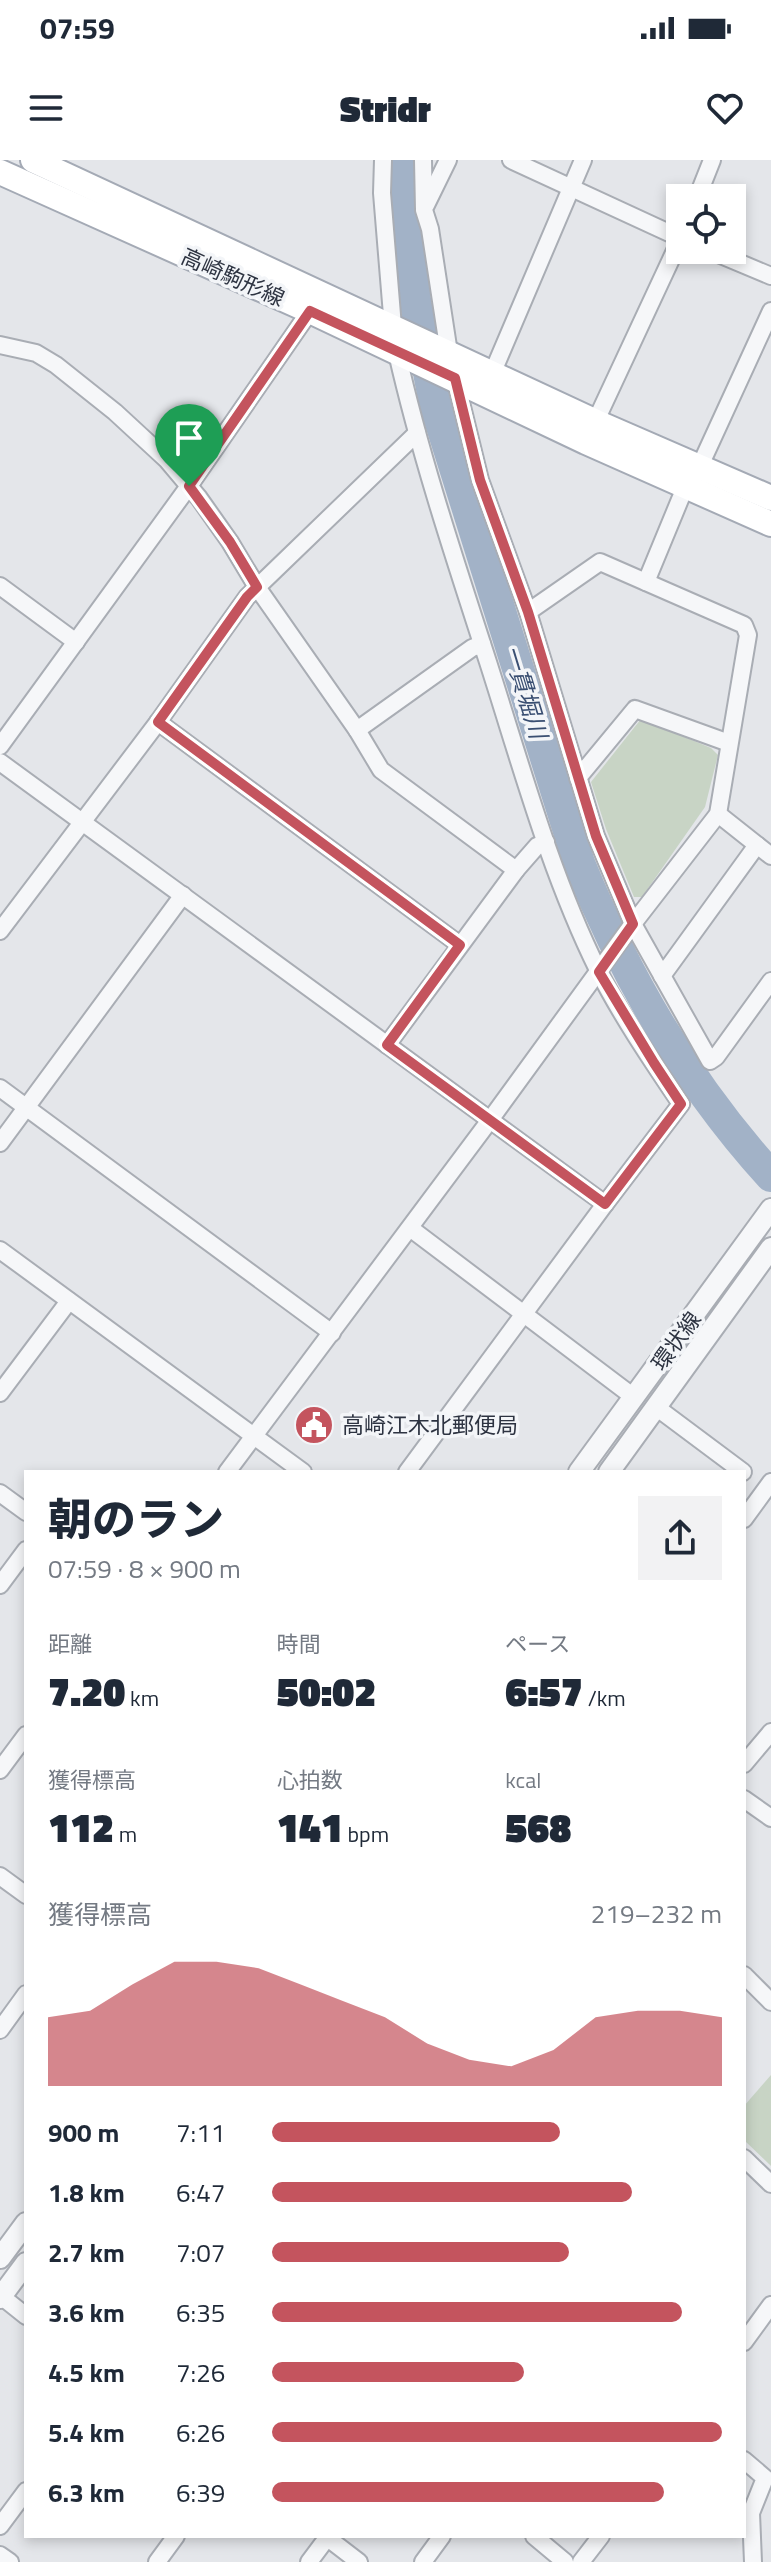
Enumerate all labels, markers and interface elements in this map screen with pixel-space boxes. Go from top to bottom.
text: 07:59 [40,5,115,51]
text: Stridr [340,81,431,136]
icon: menu [24,86,68,130]
icon: heart [703,86,747,130]
map controls [666,184,746,264]
button: locate [666,184,746,264]
street label: 高崎駒形線 [176,239,290,315]
pin [155,404,223,486]
icon: arrive [167,416,211,460]
water label: 一貫堀川 [495,641,558,746]
street label: 環状線 [643,1304,709,1378]
public building icon: 高崎江木北郵便局 [293,1404,335,1446]
place label: 高崎江木北郵便局 [342,1408,518,1442]
text: 朝のラン [48,1485,224,1552]
button: share [638,1496,722,1580]
text: 07:59 · 8 × 900 m [48,1549,241,1588]
text: 距離 [48,1627,92,1661]
text: 時間 [277,1627,321,1661]
text: ペース [505,1627,570,1661]
text: 7.20 [48,1661,125,1722]
text: 50:02 [277,1661,376,1722]
text: 6:57 [505,1661,583,1722]
text: km [125,1681,159,1715]
text: /km [583,1681,626,1715]
text: 獲得標高 [48,1763,136,1797]
text: 心拍数 [277,1763,343,1797]
text: kcal [505,1763,541,1797]
text: 112 [48,1797,114,1858]
text: 141 [277,1797,343,1858]
text: 568 [505,1797,571,1858]
text: m [114,1817,137,1851]
text: bpm [343,1817,389,1851]
text: 219–232 m [591,1894,722,1933]
text: 獲得標高 [48,1895,152,1934]
text: 900 m [48,2113,119,2152]
text: 7:11 [176,2113,225,2152]
text: 1.8 km [48,2173,125,2212]
text: 6:47 [176,2173,225,2212]
text: 2.7 km [48,2233,125,2272]
text: 7:07 [176,2233,225,2272]
text: 3.6 km [48,2293,125,2332]
text: 6:35 [176,2293,225,2332]
text: 4.5 km [48,2353,125,2392]
text: 7:26 [176,2353,225,2392]
text: 5.4 km [48,2413,125,2452]
text: 6:26 [176,2413,225,2452]
text: 6.3 km [48,2473,125,2512]
text: 6:39 [176,2473,225,2512]

